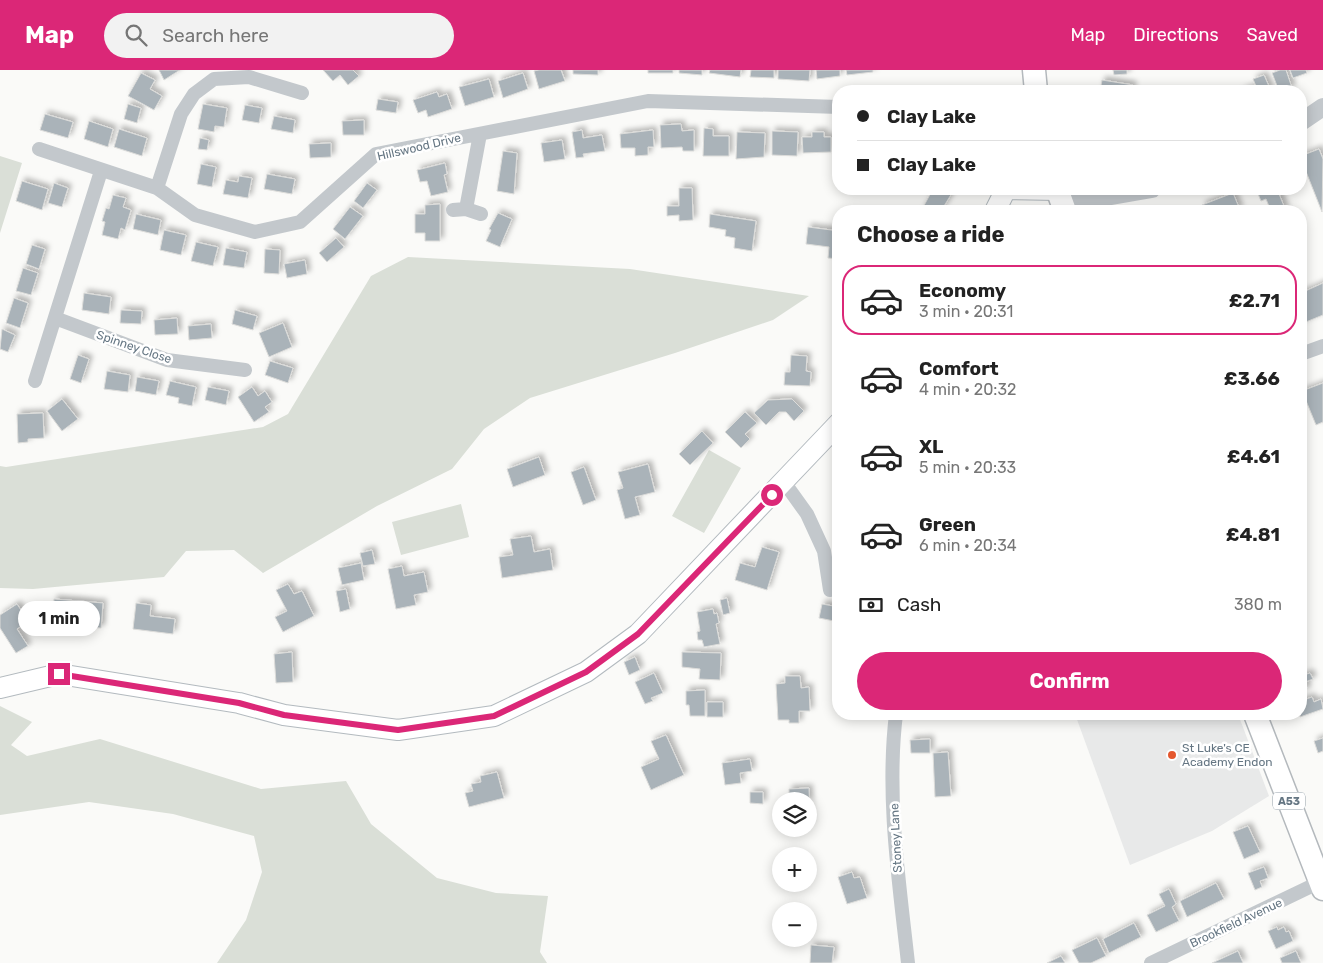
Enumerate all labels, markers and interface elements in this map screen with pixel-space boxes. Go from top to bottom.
search box [104,13,454,58]
text: Map [25,21,74,49]
icon: search [122,21,150,49]
text: Search here [162,24,269,47]
text: Map [1070,24,1105,46]
text: Directions [1133,24,1219,46]
text: Saved [1247,24,1298,46]
text: Clay Lake [887,105,976,128]
street label: Hillswood Drive [376,131,462,163]
text: Clay Lake [887,153,976,176]
text: Choose a ride [857,221,1004,248]
icon: car [859,278,904,323]
text: Economy [919,279,1006,302]
text: £2.71 [1229,289,1280,312]
text: 3 min · 20:31 [919,302,1013,321]
street label: Spinney Close [95,328,174,366]
icon: car [859,356,904,401]
text: Comfort [919,357,999,380]
text: £3.66 [1224,367,1280,390]
text: 4 min · 20:32 [919,380,1016,399]
icon: car [859,434,904,479]
text: XL [919,435,943,458]
text: £4.61 [1227,445,1280,468]
text: 5 min · 20:33 [919,458,1016,477]
route start [761,484,783,506]
icon: car [859,512,904,557]
text: Green [919,513,976,536]
text: £4.81 [1226,523,1280,546]
text: 6 min · 20:34 [919,536,1017,555]
icon: cash [857,591,885,619]
text: Cash [897,593,941,616]
text: 380 m [1234,595,1282,614]
callout: 1 min [18,602,100,636]
text: 1 min [39,609,79,628]
button: Confirm [857,652,1282,710]
route end [48,663,70,685]
place label: St Luke's CE Academy Endon [1182,741,1273,769]
marker: St Luke's CE Academy Endon [1166,749,1178,761]
map controls [772,792,817,947]
button: layers [772,792,817,837]
road number: A53 [1273,792,1305,809]
street label: Stoney Lane [887,803,905,873]
button: + [772,847,817,892]
street label: Brookfield Avenue [1188,895,1285,951]
button: − [772,902,817,947]

